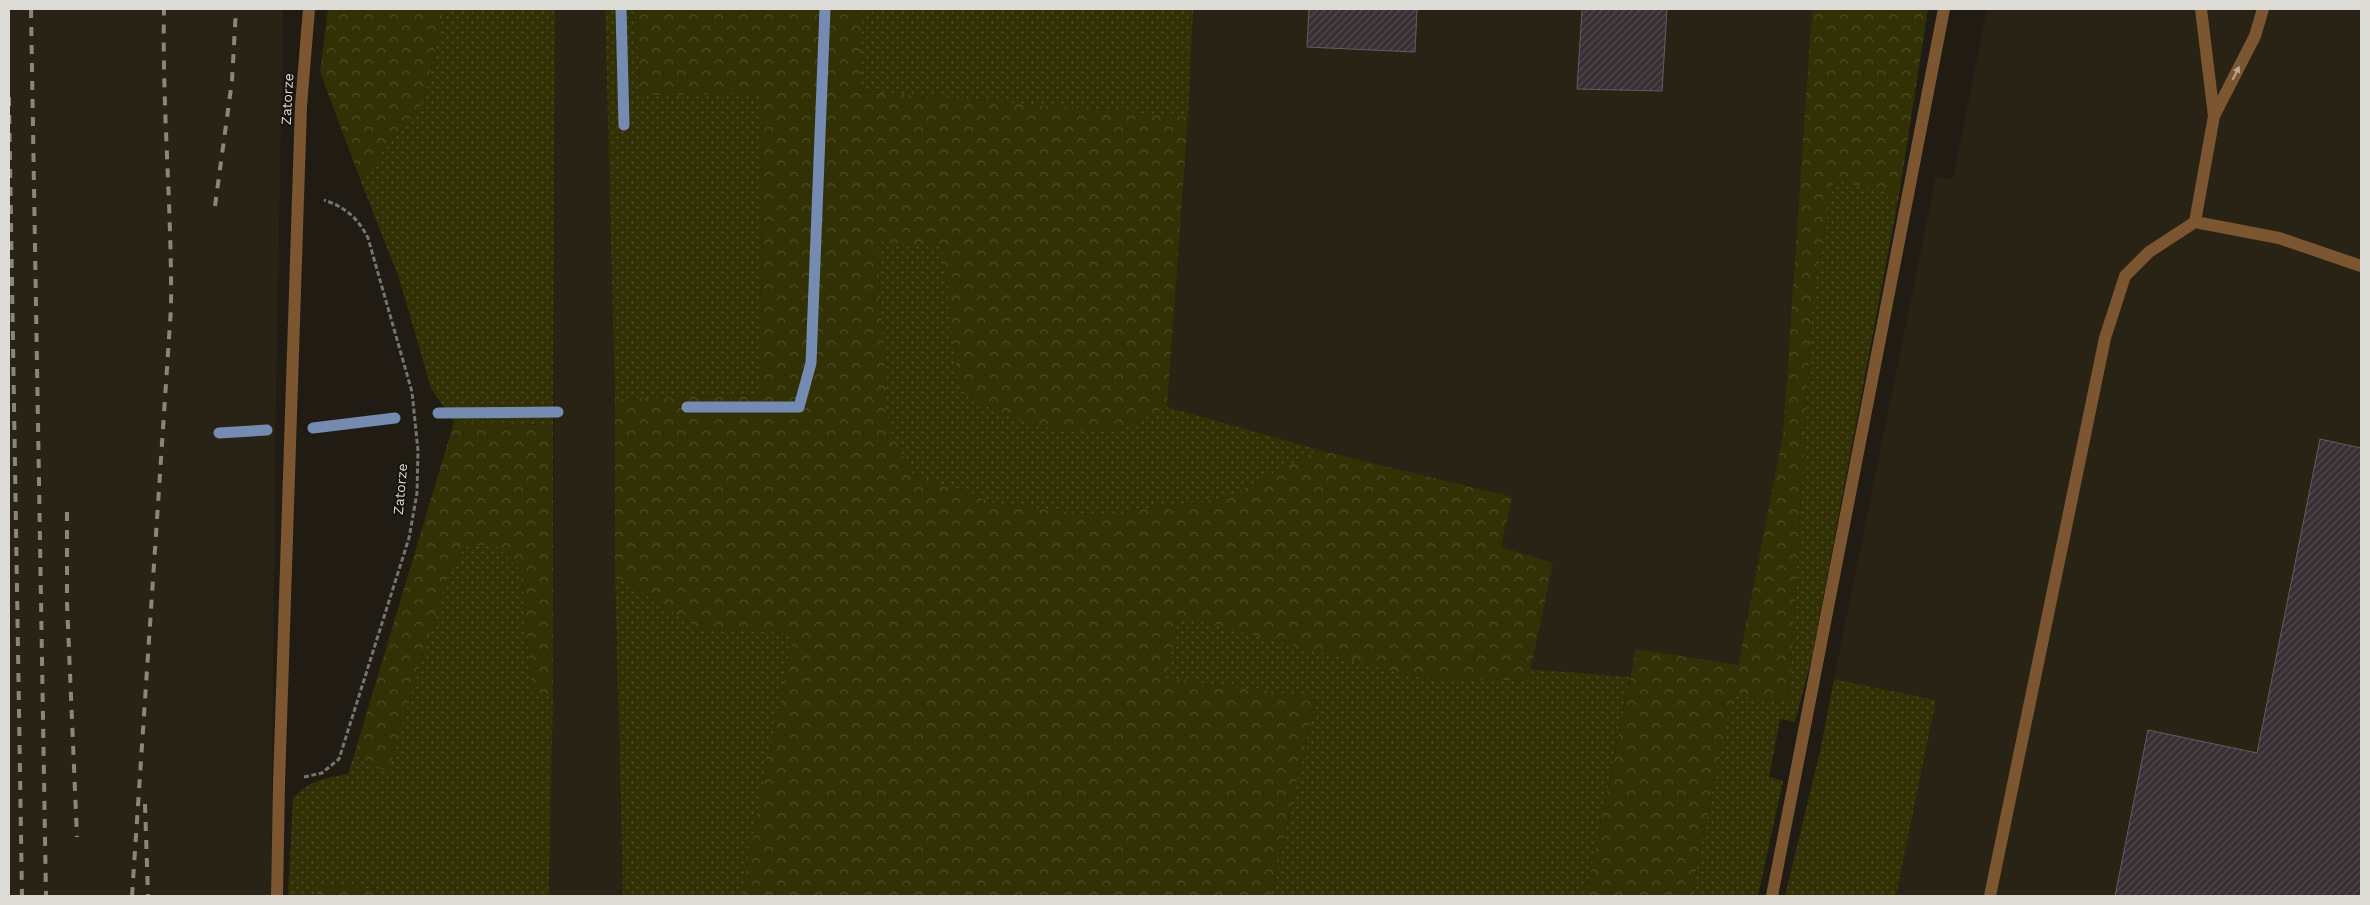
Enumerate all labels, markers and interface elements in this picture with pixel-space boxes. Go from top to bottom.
one-way arrow [2232,66,2240,80]
street label: Zatorze [278,73,296,125]
street label: Zatorze [390,462,410,516]

